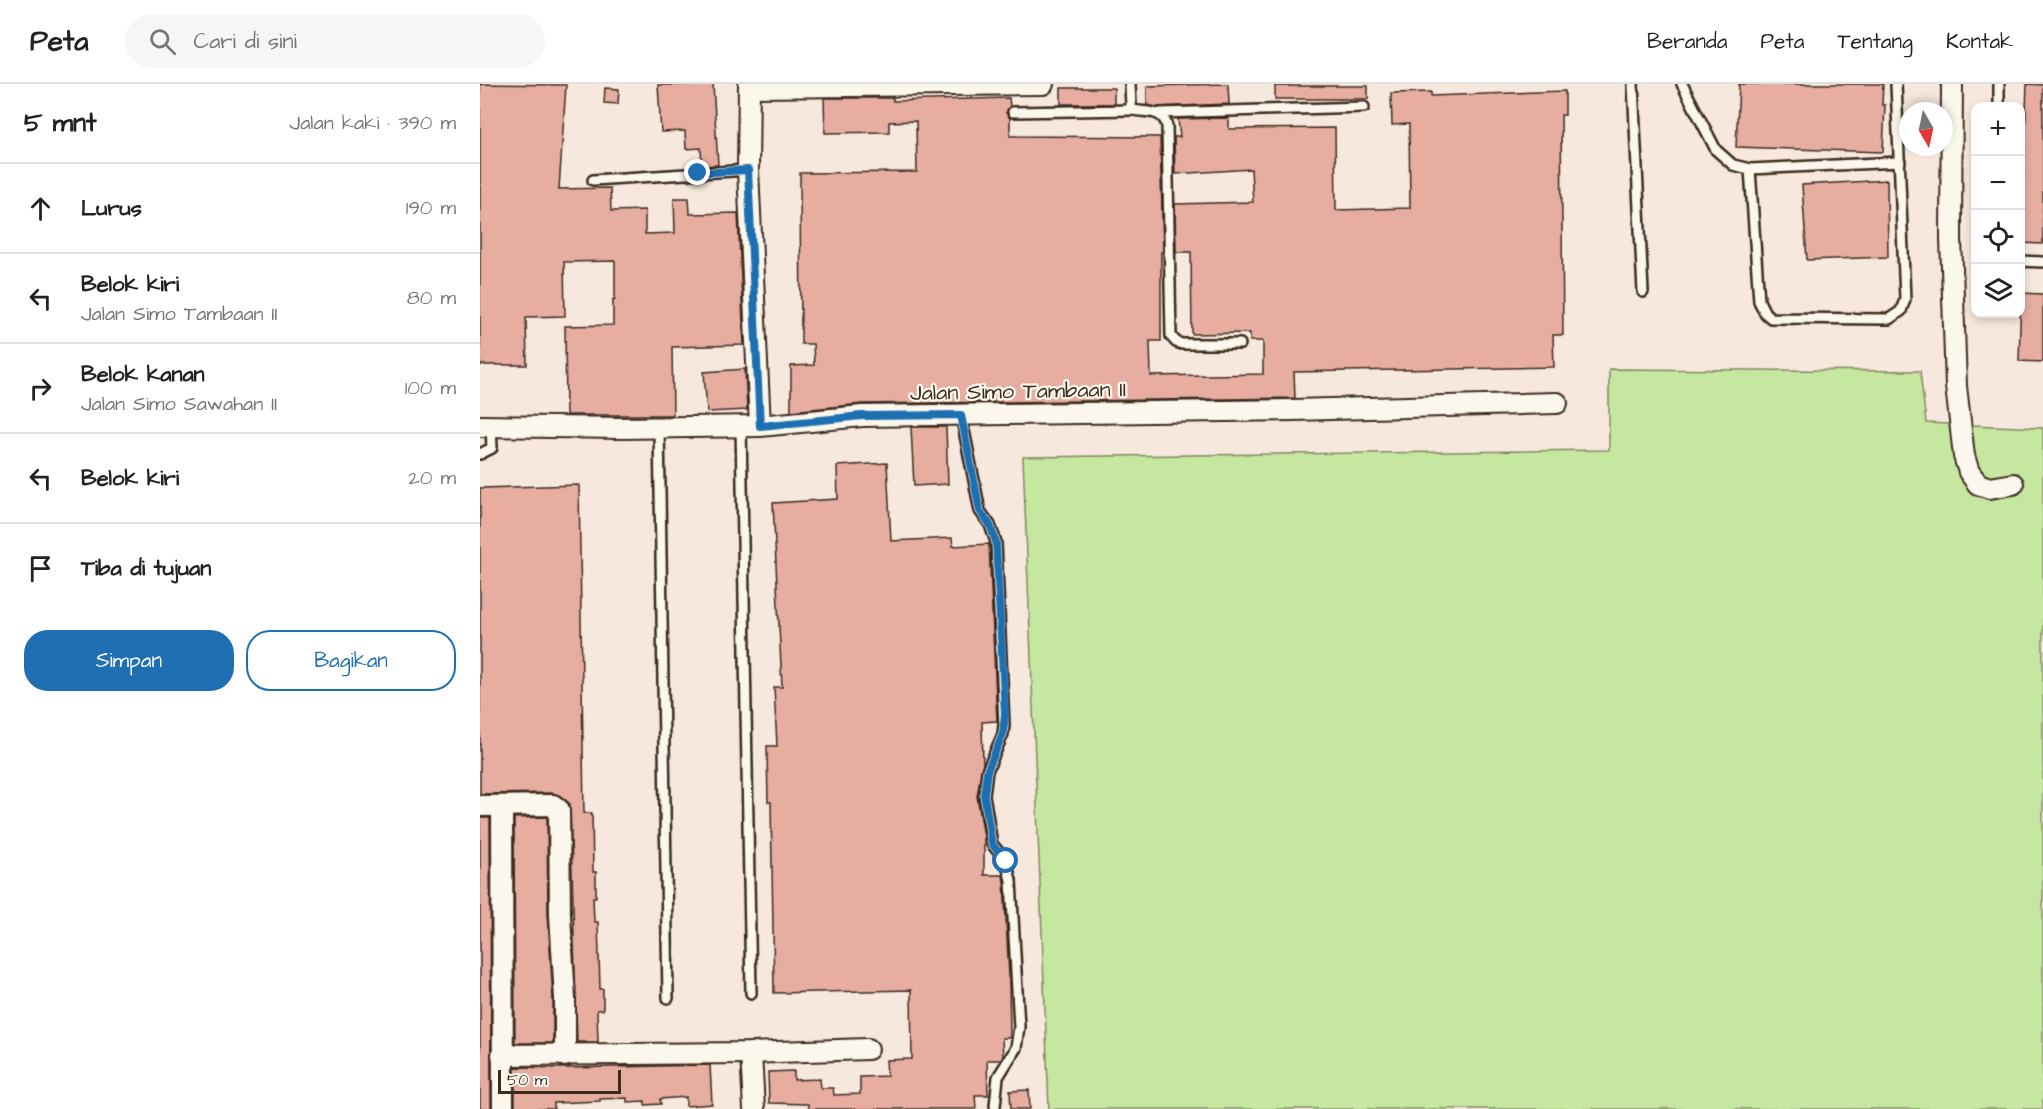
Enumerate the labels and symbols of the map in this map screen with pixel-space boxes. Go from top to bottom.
north arrow [1899,102,1953,156]
route end [684,159,710,185]
street label: Jalan Simo Tambaan II [910,374,1126,409]
route start [992,847,1018,873]
scale bar [498,1067,621,1094]

